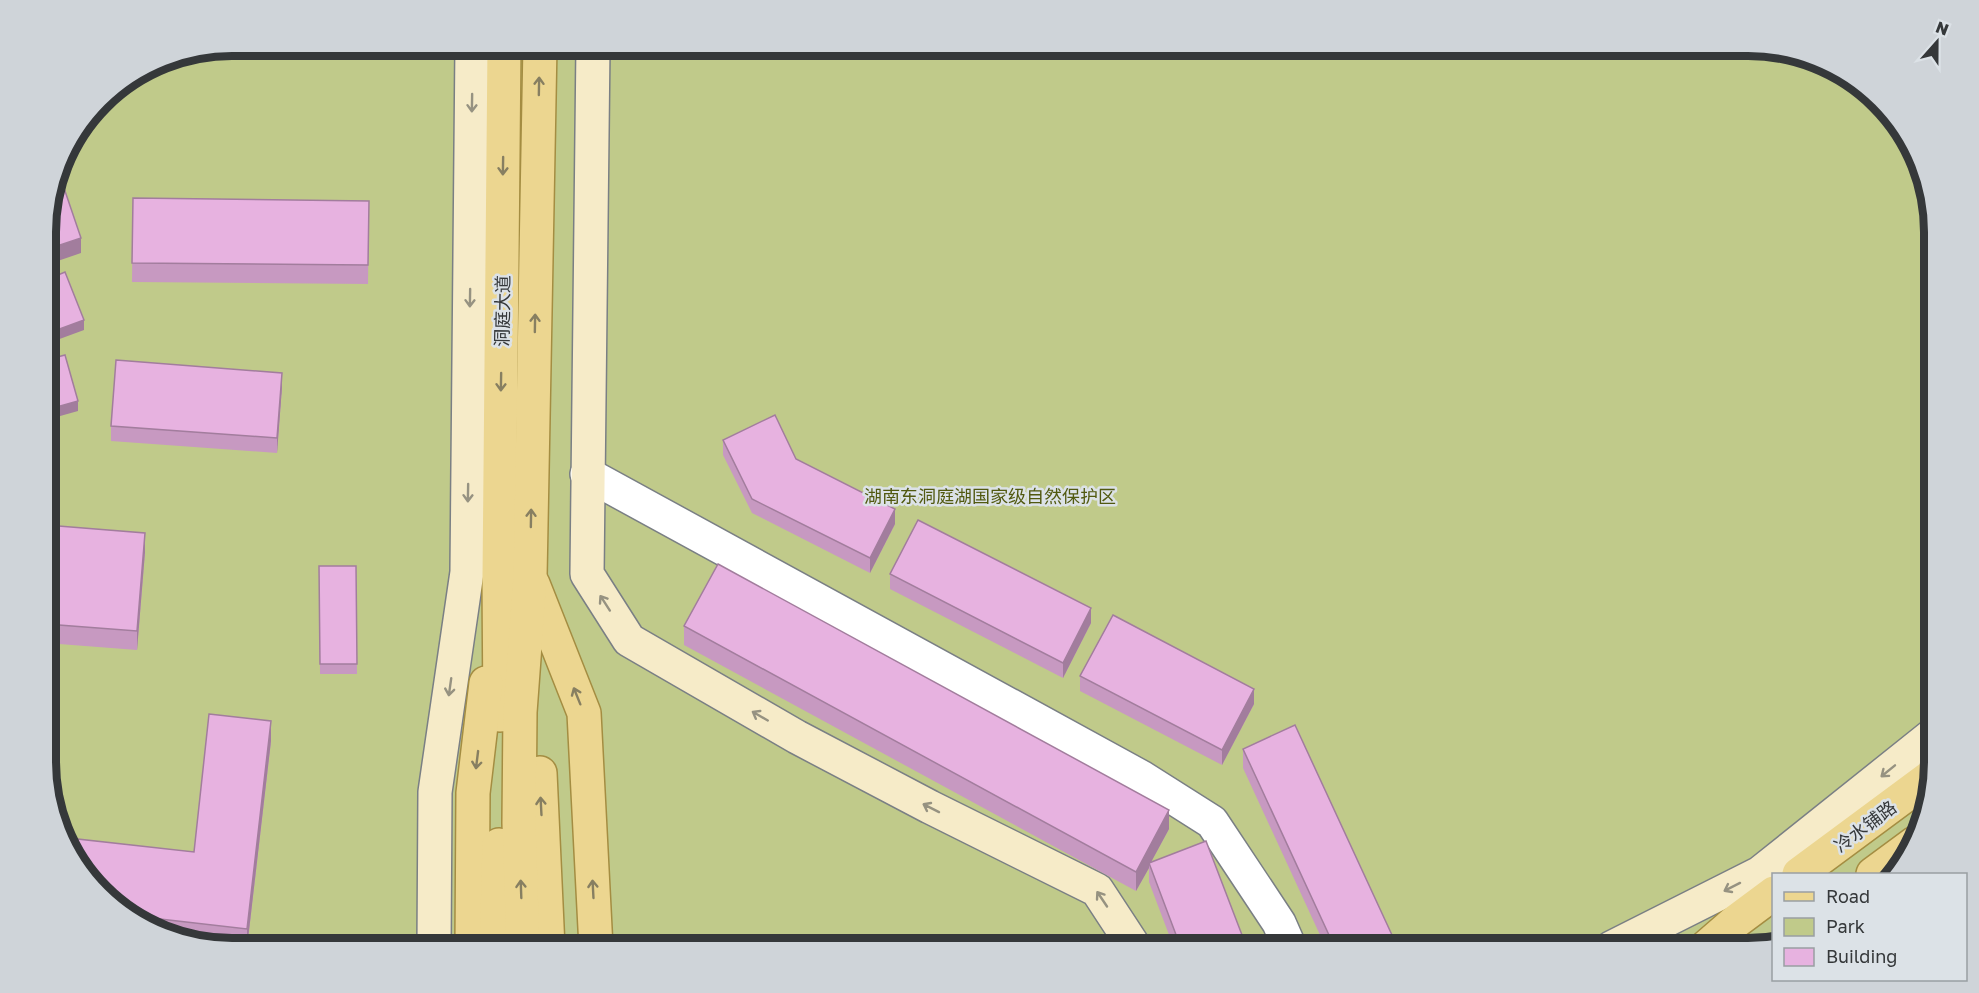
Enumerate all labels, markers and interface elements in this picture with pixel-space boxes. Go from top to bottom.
north arrow [1907,12,1967,72]
text: N [1933,16,1952,40]
one-way arrow [533,77,545,97]
one-way arrow [466,93,477,113]
one-way arrow [497,156,509,176]
street label: 洞庭大道 [490,275,514,347]
one-way arrow [464,288,476,308]
one-way arrow [529,314,541,334]
one-way arrow [495,372,507,392]
one-way arrow [462,483,474,503]
park label: 湖南东洞庭湖国家级自然保护区 [864,485,1116,507]
one-way arrow [526,509,537,529]
one-way arrow [599,595,611,612]
one-way arrow [445,677,456,697]
one-way arrow [571,687,582,706]
one-way arrow [752,709,769,721]
one-way arrow [471,750,482,770]
one-way arrow [1880,764,1896,777]
one-way arrow [536,796,547,816]
street label: 冷水铺路 [1830,796,1900,856]
one-way arrow [923,802,941,813]
legend [1772,873,1967,981]
one-way arrow [515,880,527,900]
one-way arrow [588,880,599,900]
one-way arrow [1724,882,1742,893]
text: Road [1826,885,1870,907]
one-way arrow [1096,891,1108,908]
text: Park [1826,915,1865,937]
text: Building [1826,945,1897,967]

